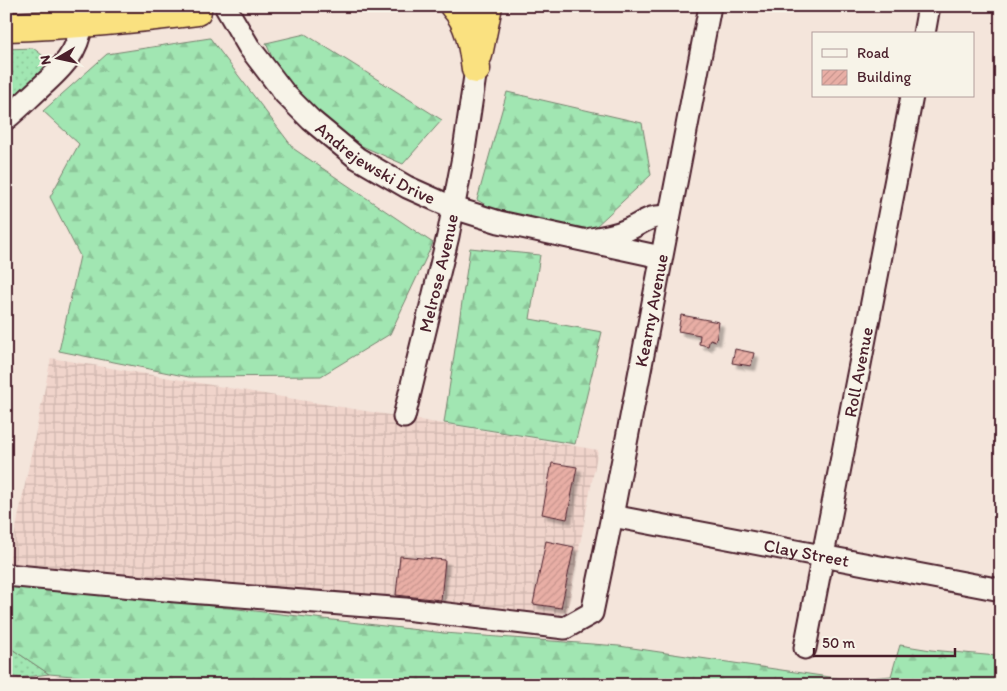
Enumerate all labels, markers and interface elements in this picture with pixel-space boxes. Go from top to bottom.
north arrow [32,32,82,82]
legend [812,32,974,98]
text: Road [857,44,890,62]
text: N [37,54,55,66]
text: Building [857,68,911,86]
street label: Andrejewski Drive [311,117,439,209]
street label: Melrose Avenue [414,212,463,335]
street label: Kearny Avenue [630,252,673,369]
street label: Roll Avenue [839,325,878,419]
street label: Clay Street [762,534,851,572]
scale bar [814,626,956,658]
text: 50 m [822,634,855,652]

